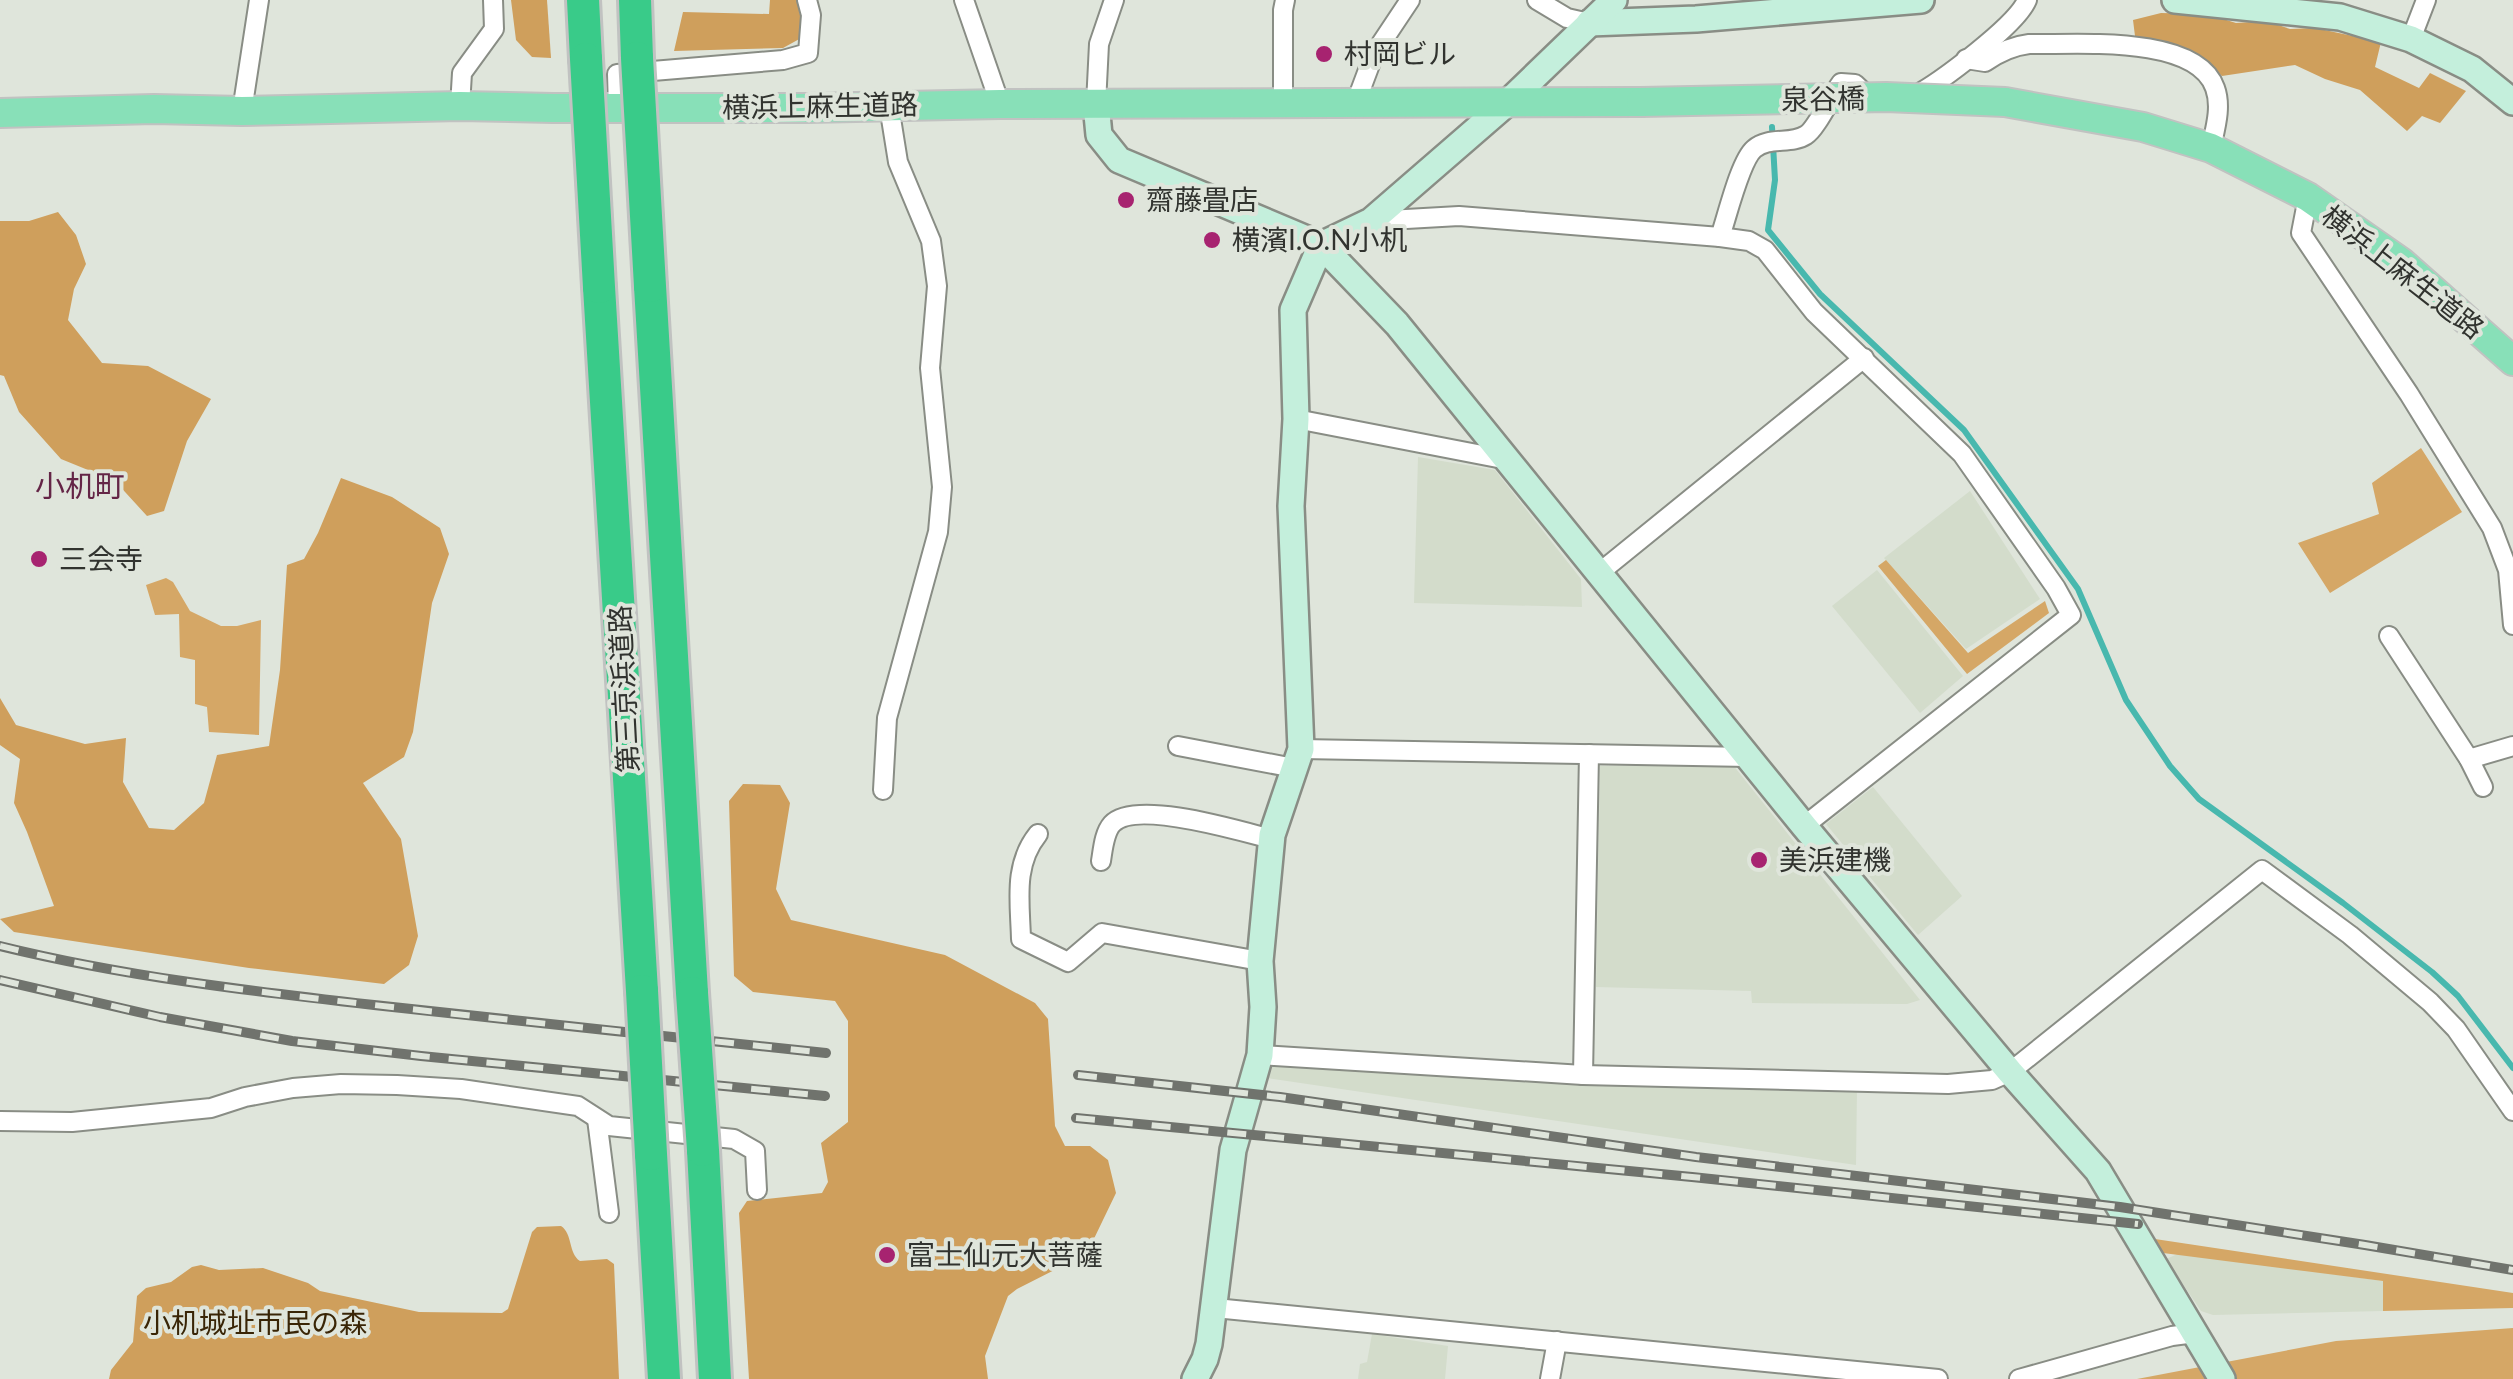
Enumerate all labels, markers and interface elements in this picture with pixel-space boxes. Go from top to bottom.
place label: 村岡ビル [1344,36,1456,70]
marker: 村岡ビル [1313,43,1335,65]
street label: 泉谷橋 [1781,80,1865,116]
street label: 横浜上麻生道路 [722,86,918,124]
place label: 齋藤畳店 [1146,182,1258,216]
marker: 齋藤畳店 [1115,189,1137,211]
street label: 横浜上麻生道路 [2316,197,2491,345]
place label: 横濱I.O.N小机 [1232,222,1408,256]
marker: 横濱I.O.N小机 [1201,229,1223,251]
district label: 小机町 [35,467,125,503]
place label: 三会寺 [59,541,143,575]
marker: 三会寺 [28,548,50,570]
street label: 第三京浜道路 [602,604,644,774]
place label: 美浜建機 [1779,842,1891,876]
marker: 美浜建機 [1748,849,1770,871]
place label: 富士仙元大菩薩 [907,1237,1103,1271]
marker: 富士仙元大菩薩 [876,1244,898,1266]
park label: 小机城址市民の森 [143,1305,367,1339]

